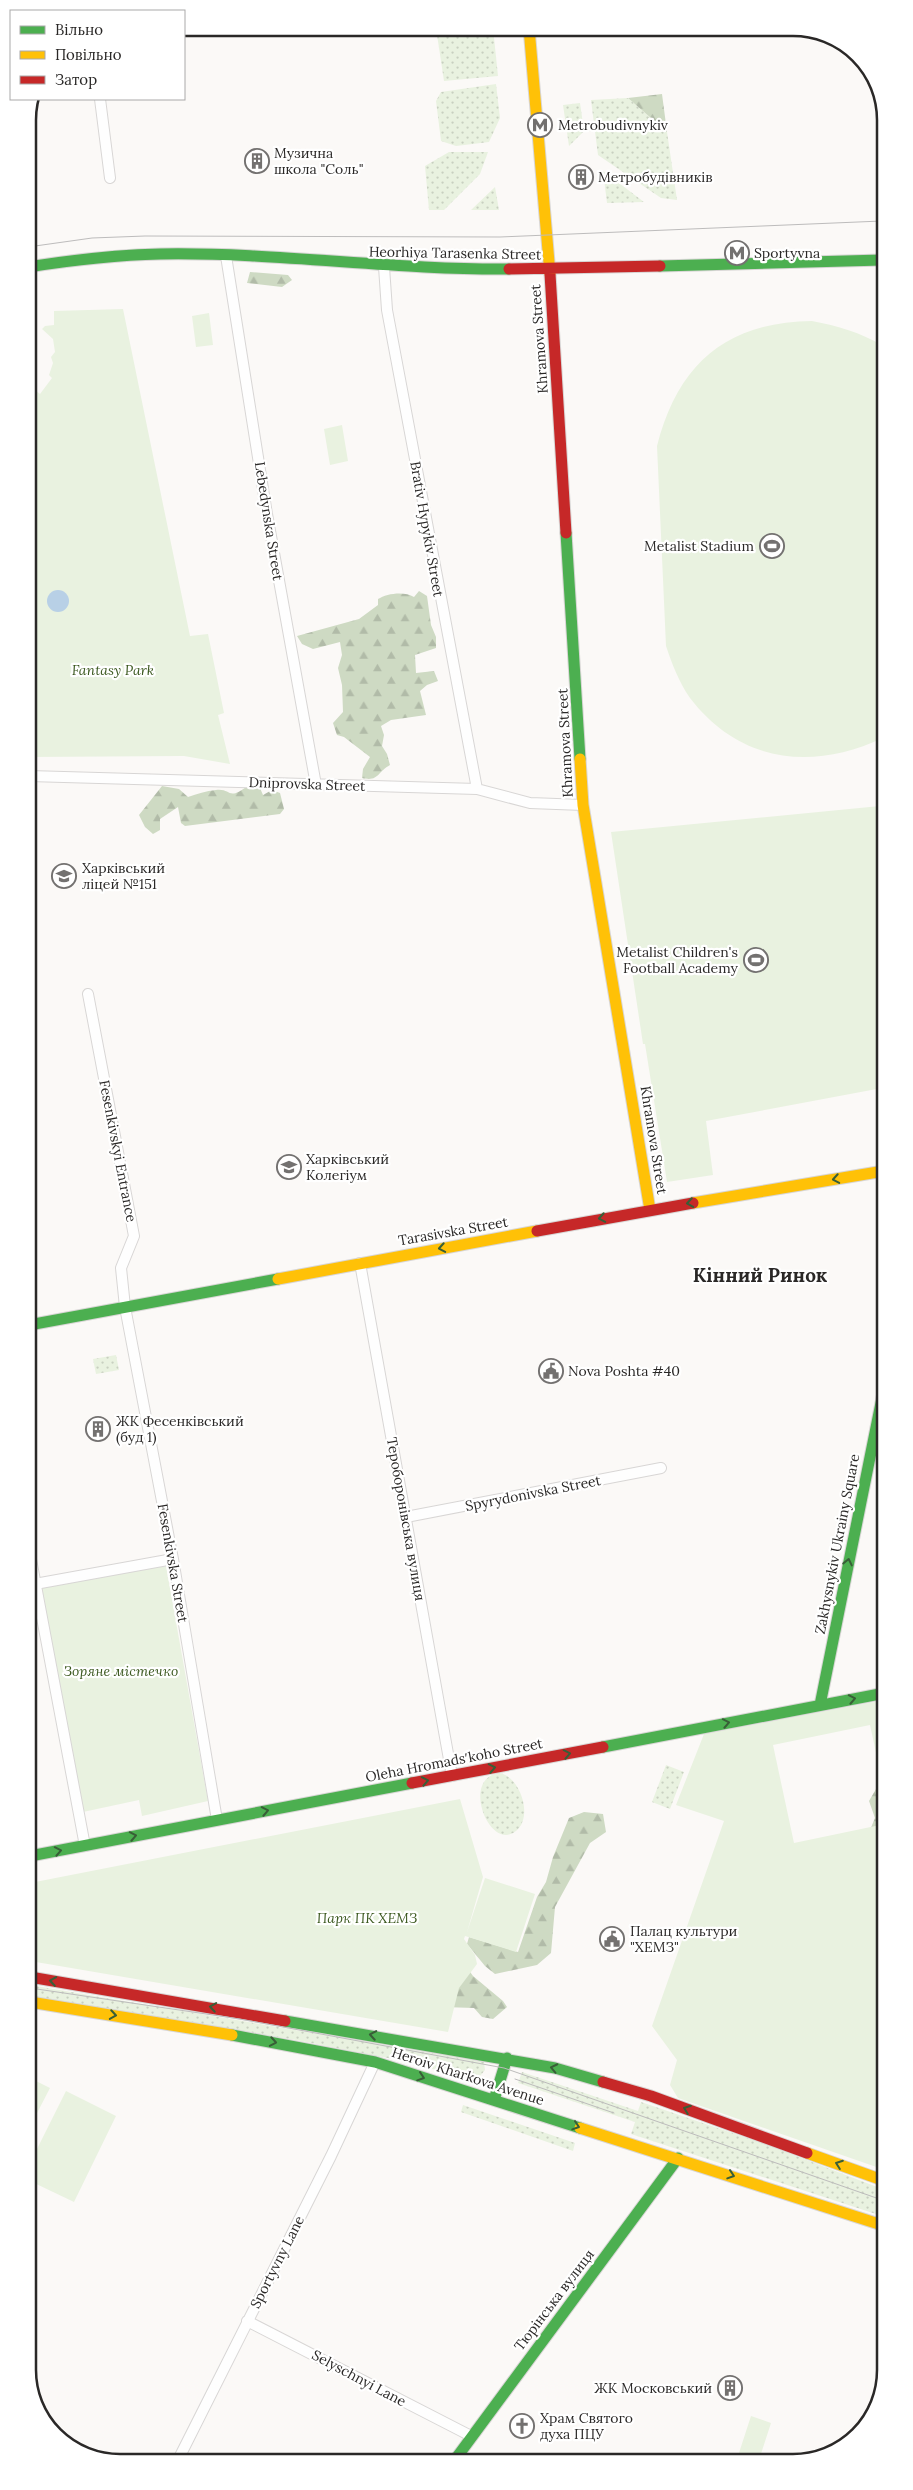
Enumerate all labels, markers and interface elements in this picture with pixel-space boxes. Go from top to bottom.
legend [10,10,185,100]
text: Вільно [55,20,103,39]
text: Повільно [55,45,122,64]
text: Затор [55,70,97,89]
metro station icon: Metrobudіvnykіv [527,112,553,138]
place label: Metrobudіvnykіv [558,116,669,134]
place label: Музична школа "Соль" [274,144,363,178]
building icon: Музична школа "Соль" [244,148,270,174]
building icon: Метробудівників [568,164,594,190]
place label: Метробудівників [598,168,713,186]
metro station icon: Sportyvna [724,240,750,266]
street label: Heorhiya Tarasenka Street [369,242,542,264]
place label: Sportyvna [754,244,820,262]
street label: Khramova Street [526,283,552,394]
street label: Lebedynska Street [251,460,287,582]
street label: Brativ Hypykiv Street [406,460,448,599]
sports icon: Metalist Stadium [759,533,785,559]
place label: Metalist Stadium [644,537,754,555]
park label: Fantasy Park [72,661,154,679]
street label: Khramova Street [553,687,577,798]
street label: Dniprovska Street [248,773,366,795]
place label: Харківський ліцей №151 [82,859,165,893]
school or university icon: Харківський ліцей №151 [51,863,77,889]
place label: Metalist Children's Football Academy [616,943,739,977]
sports icon: Metalist Children's Football Academy [743,947,769,973]
street label: Fesenkivskyi Entrance [95,1078,141,1224]
street label: Khramova Street [637,1085,672,1196]
place label: Харківський Колегіум [306,1150,389,1184]
school or university icon: Харківський Колегіум [276,1154,302,1180]
one-way arrow [831,1173,839,1184]
one-way arrow [686,1198,695,1208]
street label: Tarasivska Street [397,1212,510,1250]
one-way arrow [598,1213,607,1223]
one-way arrow [438,1242,447,1252]
district label: Кінний Ринок [693,1263,827,1287]
public building icon: Nova Poshta #40 [538,1358,564,1384]
place label: Nova Poshta #40 [568,1362,680,1380]
place label: ЖК Фесенківський (буд 1) [116,1412,244,1446]
building icon: ЖК Фесенківський (буд 1) [85,1416,111,1442]
street label: Тероборонівська вулиця [383,1436,429,1602]
street label: Zakhysnykiv Ukrainy Square [811,1452,863,1636]
street label: Spyrydonivska Street [464,1471,603,1515]
street label: Fesenkivska Street [154,1502,192,1625]
one-way arrow [843,1557,853,1566]
park label: Зоряне містечко [64,1662,178,1680]
one-way arrow [848,1694,857,1705]
one-way arrow [722,1719,731,1729]
street label: Oleha Hromadsʹkoho Street [364,1734,545,1786]
one-way arrow [562,1749,571,1759]
one-way arrow [488,1763,497,1773]
one-way arrow [421,1776,429,1786]
one-way arrow [261,1806,270,1817]
one-way arrow [129,1832,137,1842]
one-way arrow [53,1846,62,1857]
park label: Парк ПК ХЕМЗ [317,1909,417,1927]
place label: Палац культури "ХЕМЗ" [630,1922,738,1956]
public building icon: Палац культури "ХЕМЗ" [599,1926,625,1952]
one-way arrow [48,1976,56,1987]
one-way arrow [209,2003,217,2013]
one-way arrow [109,2009,117,2020]
one-way arrow [369,2030,378,2040]
one-way arrow [269,2036,278,2046]
street label: Heroiv Kharkova Avenue [390,2043,547,2109]
one-way arrow [550,2063,559,2073]
one-way arrow [417,2071,425,2081]
one-way arrow [683,2105,692,2115]
one-way arrow [571,2120,580,2130]
one-way arrow [836,2160,844,2170]
one-way arrow [726,2169,735,2179]
street label: Sportyvny Lane [246,2212,308,2311]
street label: Тюрінська вулиця [510,2246,598,2354]
street label: Selyschnyi Lane [309,2346,410,2411]
building icon: ЖК Московський [717,2375,743,2401]
place label: ЖК Московський [594,2379,712,2397]
place label: Храм Святого духа ПЦУ [540,2409,633,2443]
church icon: Храм Святого духа ПЦУ [509,2413,535,2439]

